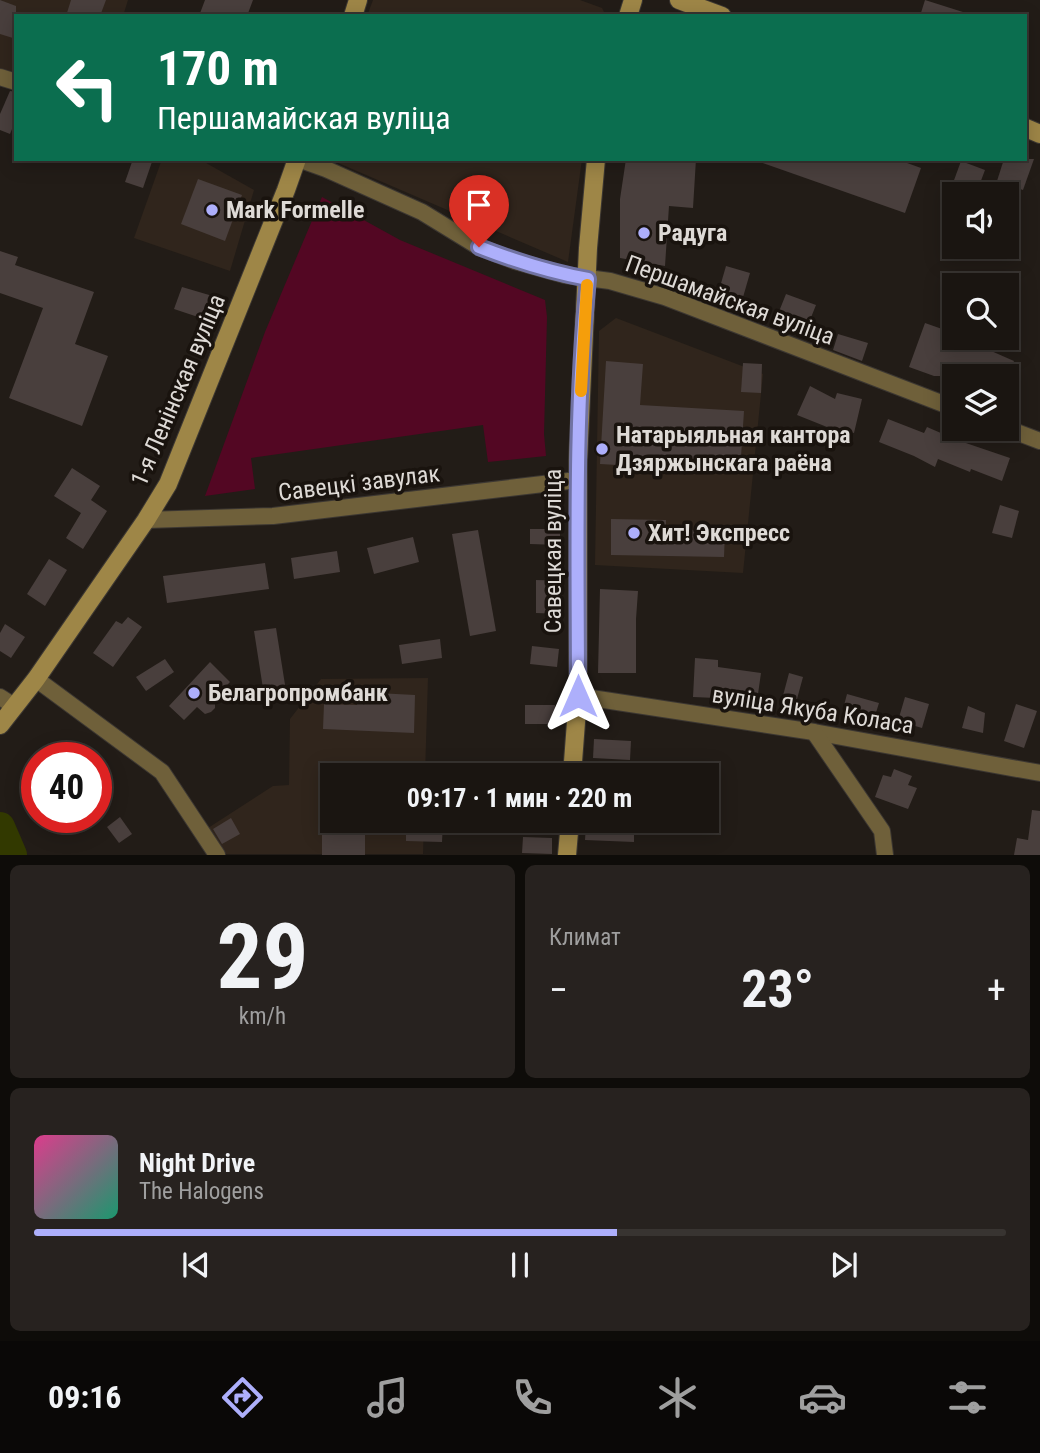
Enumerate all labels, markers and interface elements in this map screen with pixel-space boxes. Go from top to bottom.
text: 170 m [157,40,279,97]
icon: left [42,42,133,133]
text: Першамайская вуліца [157,99,450,137]
pin [449,175,509,247]
map controls [942,182,1019,441]
button: sound [942,182,1019,259]
icon: arrive [460,186,498,224]
place label: Mark Formelle [226,196,364,224]
marker: Mark Formelle [204,202,220,218]
place label: Радуга [658,219,727,247]
marker: Радуга [636,225,652,241]
street label: Першамайская вуліца [622,249,838,351]
button: search [942,273,1019,350]
street label: 1-я Ленінская вуліца [125,290,231,490]
button: layers [942,364,1019,441]
place label: Натарыяльная кантора Дзяржынскага раёна [616,421,851,477]
marker: Натарыяльная кантора Дзяржынскага раёна [594,441,610,457]
street label: Савецкі завулак [277,459,442,507]
street label: Савецкая вуліца [539,469,567,633]
place label: Хит! Экспресс [648,519,790,547]
marker: Хит! Экспресс [626,525,642,541]
position arrow [541,659,615,733]
place label: Белагропромбанк [208,679,388,707]
street label: вуліца Якуба Коласа [710,680,916,740]
marker: Белагропромбанк [186,685,202,701]
speed limit sign: 40 [21,742,112,833]
text: 09:17 · 1 мин · 220 m [407,783,632,813]
text: 29 [217,904,308,1010]
text: Климат [549,924,621,951]
text: 23° [741,959,814,1020]
text: − [549,968,568,1012]
text: + [987,968,1006,1012]
text: km/h [239,1003,286,1030]
text: Night Drive [139,1148,255,1178]
text: The Halogens [139,1178,264,1205]
icon: previous [177,1246,215,1284]
icon: pause [501,1246,539,1284]
icon: next [825,1246,863,1284]
icon: directions [218,1373,267,1422]
icon: music [363,1373,412,1422]
icon: phone [508,1373,557,1422]
icon: climate [653,1373,702,1422]
icon: car [798,1373,847,1422]
icon: filters [943,1373,992,1422]
text: 09:16 [48,1378,121,1416]

